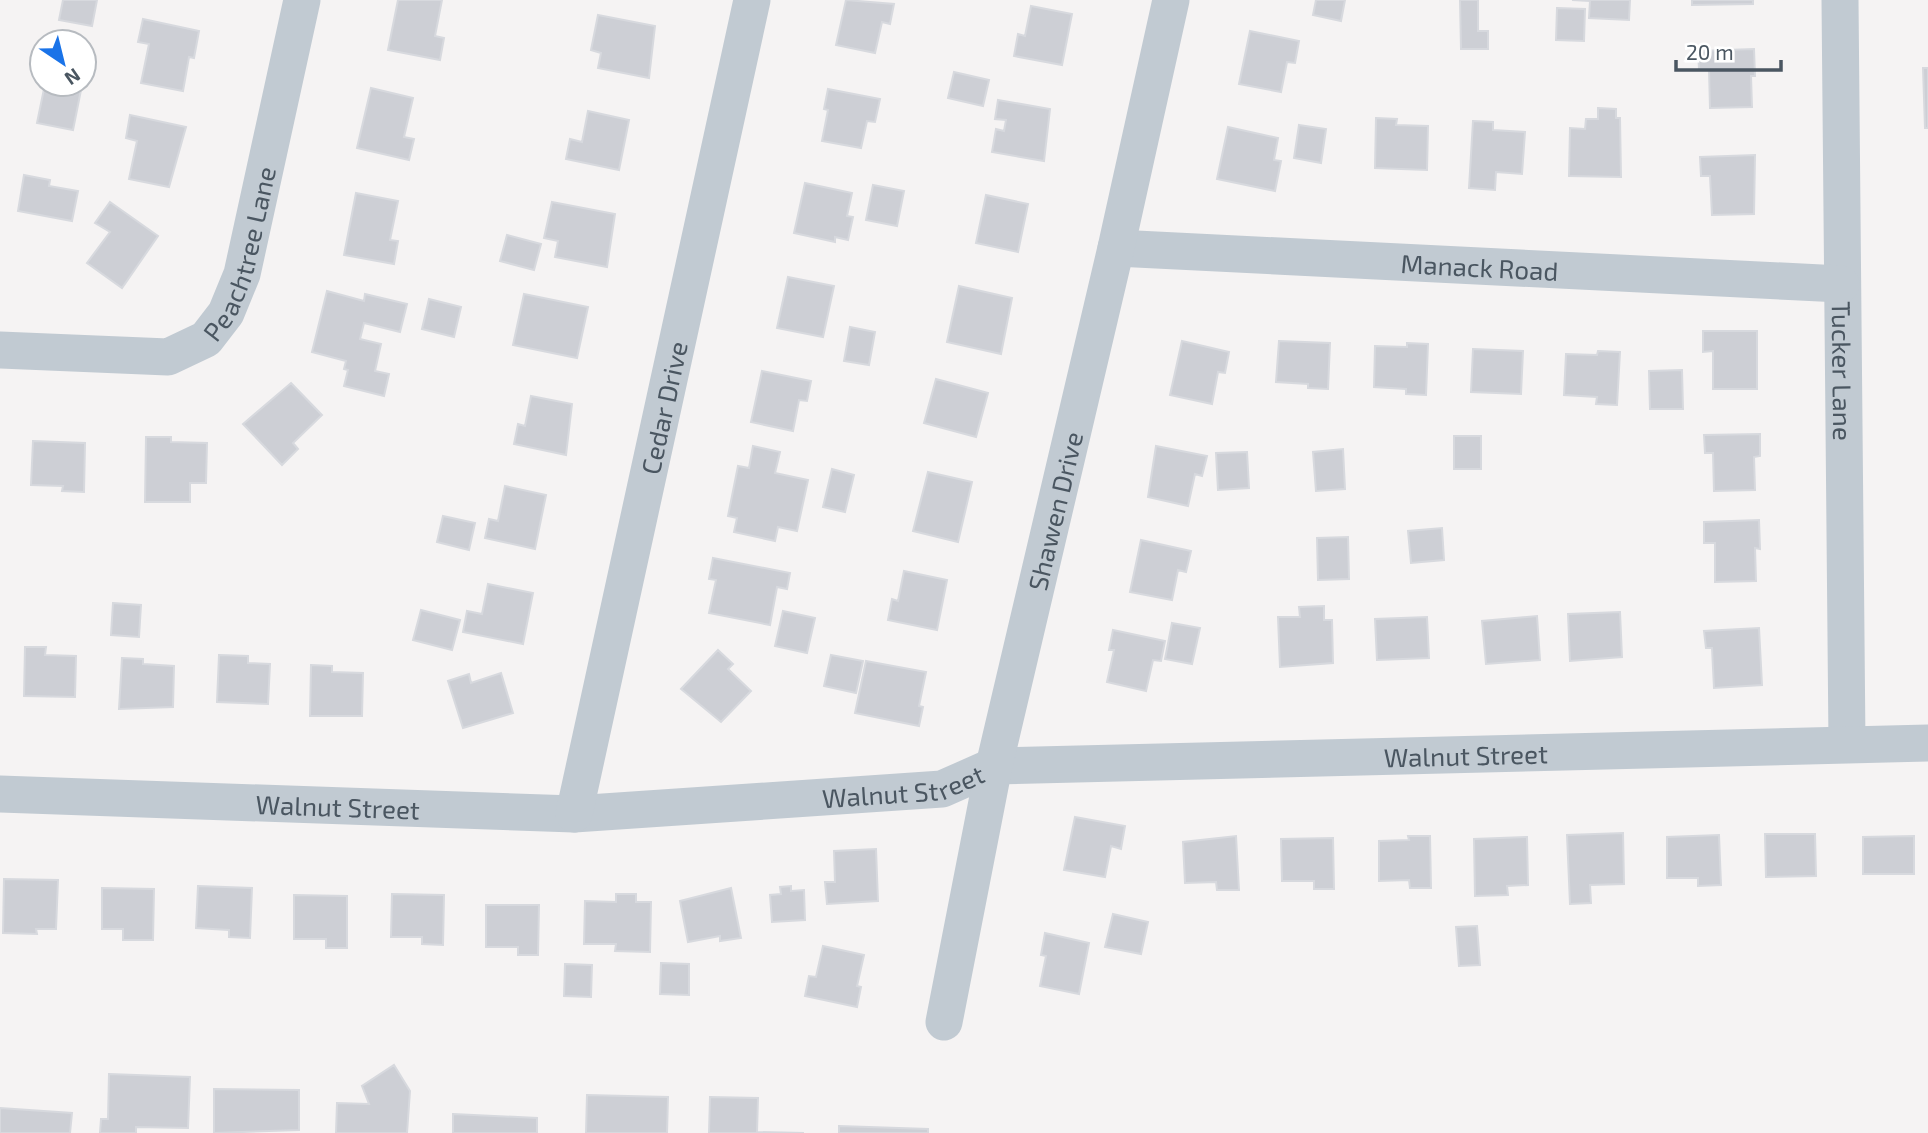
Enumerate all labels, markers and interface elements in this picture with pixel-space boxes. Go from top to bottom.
north arrow [28,28,98,98]
scale bar [1676,28,1781,72]
text: 20 m [1686,39,1734,64]
text: N [61,64,85,91]
street label: Peachtree Lane [196,163,281,346]
street label: Manack Road [1400,247,1559,285]
street label: Tucker Lane [1827,301,1860,441]
street label: Cedar Drive [633,338,692,477]
street label: Shawen Drive [1020,428,1088,593]
street label: Walnut Street [1383,737,1548,772]
street label: Walnut Street [821,757,989,813]
street label: Walnut Street [255,787,421,824]

